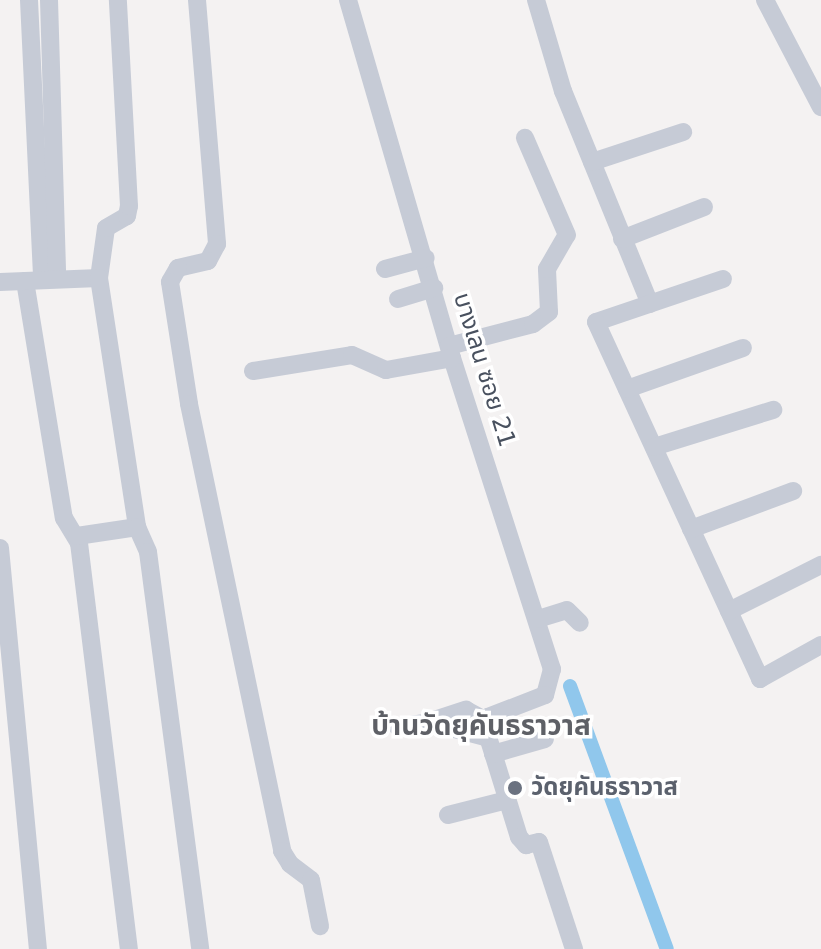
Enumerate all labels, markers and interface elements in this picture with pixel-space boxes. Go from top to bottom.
street label: บางเลน ซอย 21 [447,289,521,451]
district label: บ้านวัดยุคันธราวาส [371,709,591,743]
place label: วัดยุคันธราวาส [531,774,678,802]
marker: วัดยุคันธราวาส [506,779,524,797]

